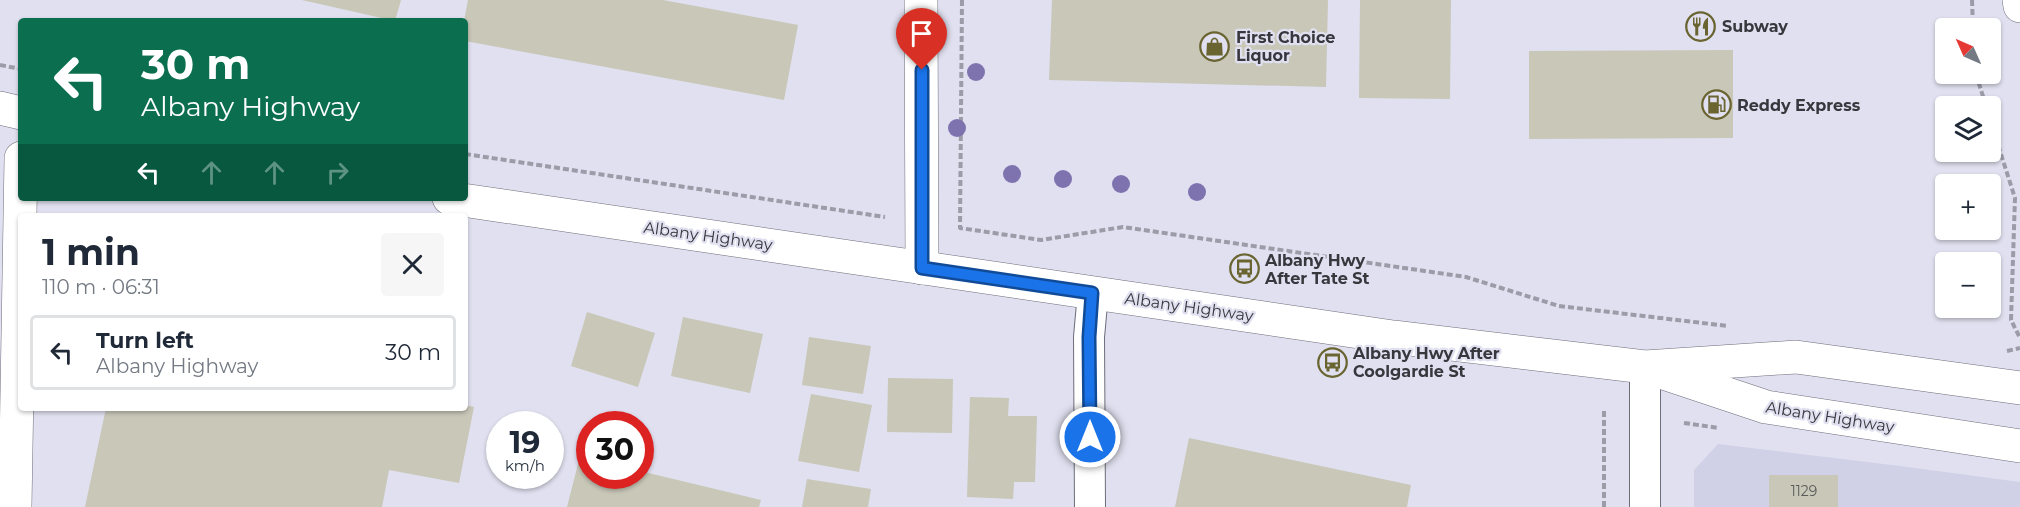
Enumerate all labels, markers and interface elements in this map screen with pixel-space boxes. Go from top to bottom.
pin [896,8,947,70]
restaurant icon: Subway [1685,10,1717,42]
icon: arrive [905,17,938,50]
place label: Subway [1722,17,1788,36]
north arrow [1935,18,2001,84]
map controls [1935,18,2001,318]
place label: First Choice Liquor [1236,28,1335,65]
shop icon: First Choice Liquor [1199,30,1231,62]
text: 30 m [141,38,250,90]
icon: left [42,42,120,120]
fuel station icon: Reddy Express [1700,89,1732,121]
text: Albany Highway [141,90,360,123]
place label: Reddy Express [1737,96,1861,115]
button: layers [1935,96,2001,162]
icon: left [132,156,165,189]
icon: ahead [195,156,228,189]
icon: ahead [258,156,291,189]
icon: right [321,156,354,189]
button: + [1935,174,2001,240]
street label: Albany Highway [642,218,774,254]
text: 1 min [42,230,140,274]
button: close [381,233,444,296]
place label: Albany Hwy After Tate St [1264,251,1370,288]
button: − [1935,252,2001,318]
bus stop icon: Albany Hwy After Tate St [1228,253,1260,285]
text: 110 m · 06:31 [42,275,160,299]
street label: Albany Highway [1123,289,1255,325]
text: Turn left [96,327,194,354]
icon: left [45,336,78,369]
text: 30 m [385,339,441,366]
place label: Albany Hwy After Coolgardie St [1352,344,1500,381]
bus stop icon: Albany Hwy After Coolgardie St [1316,346,1348,378]
text: Albany Highway [96,354,258,378]
street label: Albany Highway [1764,397,1896,437]
position arrow [1058,405,1122,469]
speed limit sign: 30 [576,411,654,489]
text: 19 [510,424,540,461]
text: km/h [505,456,545,475]
house number: 1129 [1791,482,1817,500]

